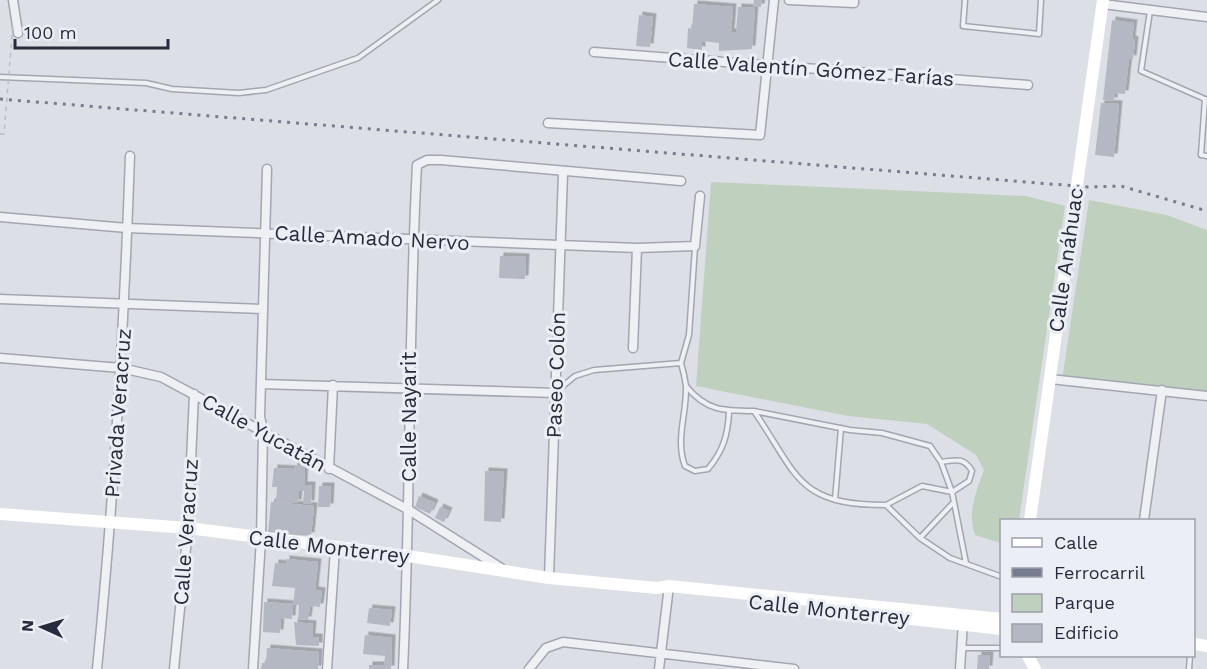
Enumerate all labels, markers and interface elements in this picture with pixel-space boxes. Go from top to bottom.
scale bar [15,12,168,50]
text: 100 m [24,22,77,43]
street label: Calle Valentín Gómez Farías [667,46,955,91]
street label: Calle Anáhuac [1043,186,1088,334]
street label: Calle Amado Nervo [274,220,470,255]
street label: Paseo Colón [541,311,570,439]
street label: Privada Veracruz [99,327,136,499]
street label: Calle Nayarit [396,352,421,482]
street label: Calle Yucatán [198,388,331,477]
street label: Calle Veracruz [168,458,203,606]
legend [1000,519,1195,657]
street label: Calle Monterrey [247,524,411,569]
text: Calle [1054,532,1098,553]
text: Ferrocarril [1054,562,1145,583]
street label: Calle Monterrey [747,589,911,630]
text: Parque [1054,592,1115,613]
north arrow [12,597,72,657]
text: N [18,619,37,633]
text: Edificio [1054,622,1119,643]

